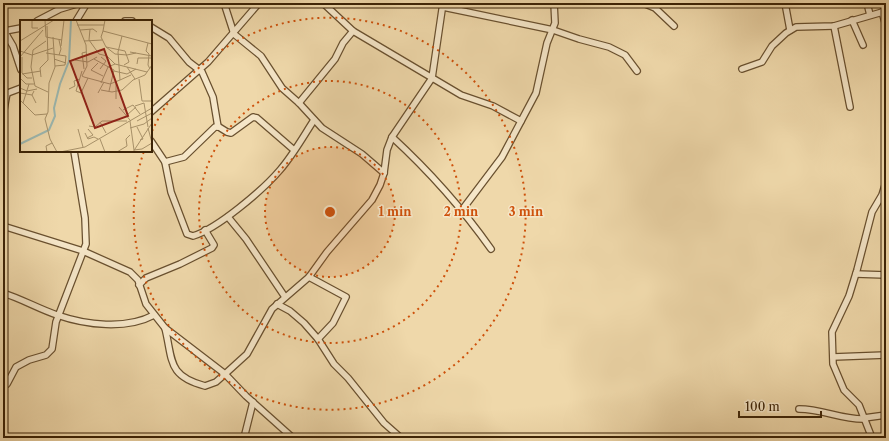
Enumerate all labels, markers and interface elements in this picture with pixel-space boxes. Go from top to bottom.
inset map [20,20,152,152]
text: 1 min [379,204,412,219]
text: 2 min [444,204,479,219]
text: 3 min [509,204,544,219]
centre of rings [323,205,337,219]
scale bar [739,393,821,419]
text: 100 m [745,399,780,414]

